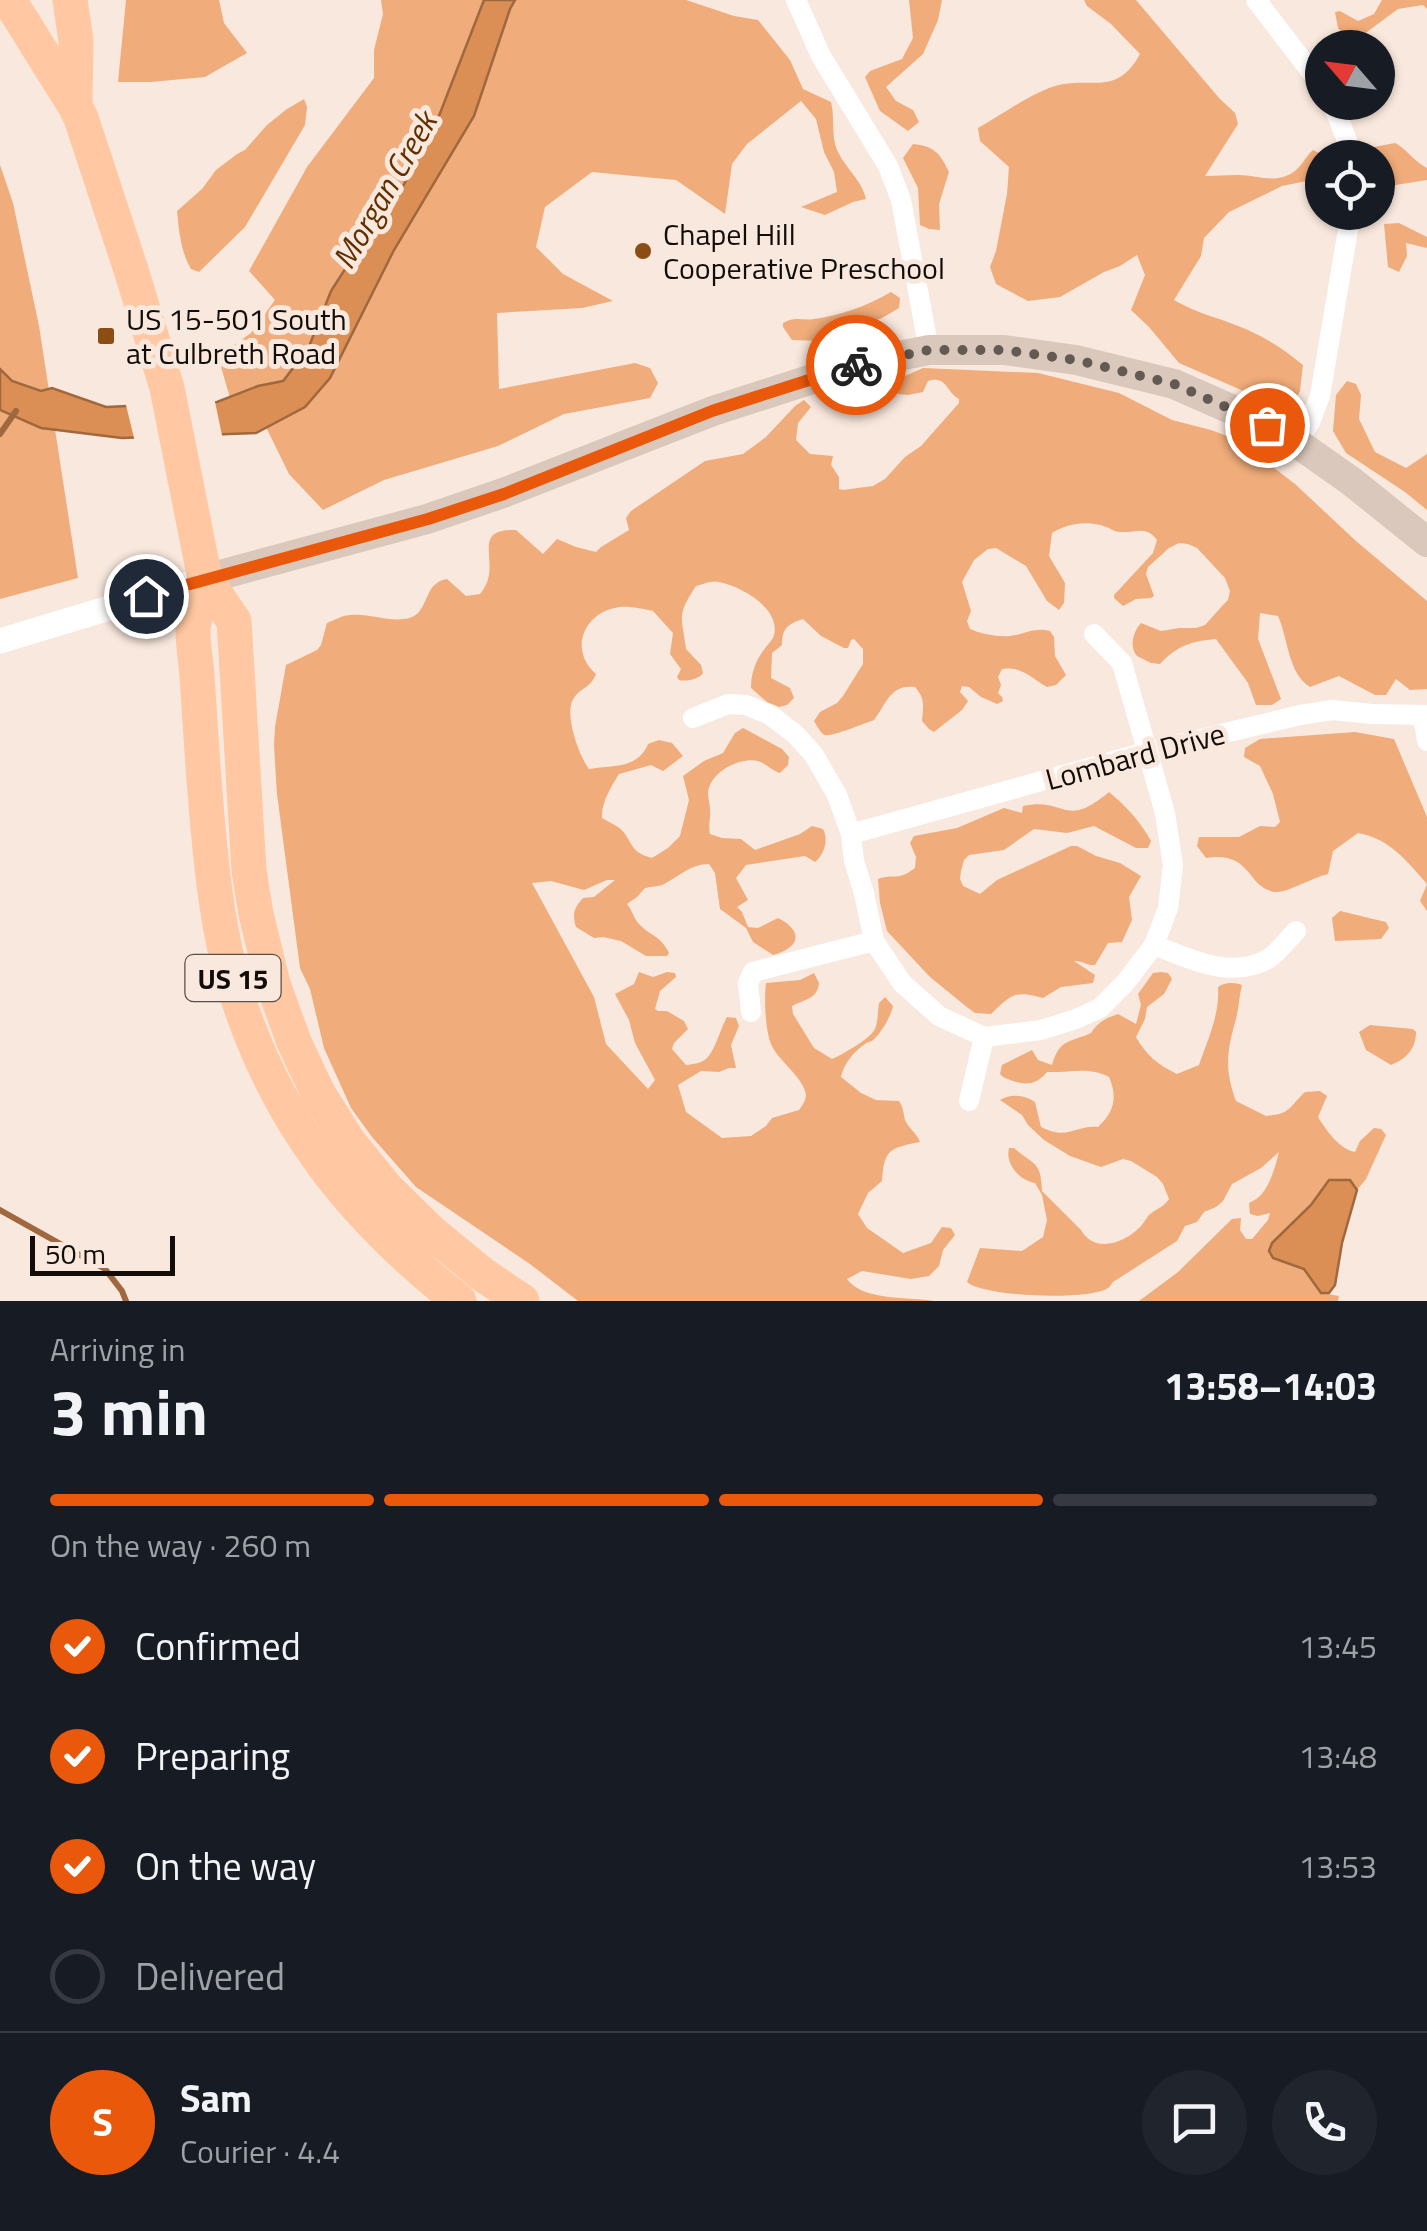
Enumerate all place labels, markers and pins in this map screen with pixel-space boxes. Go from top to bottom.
place label: Chapel Hill Cooperative Preschool [663,211,945,291]
marker: Chapel Hill Cooperative Preschool [632,240,654,262]
place label: US 15-501 South at Culbreth Road [126,296,347,376]
marker: US 15-501 South at Culbreth Road [95,325,117,347]
pin [1225,383,1310,468]
pin [104,554,189,639]

